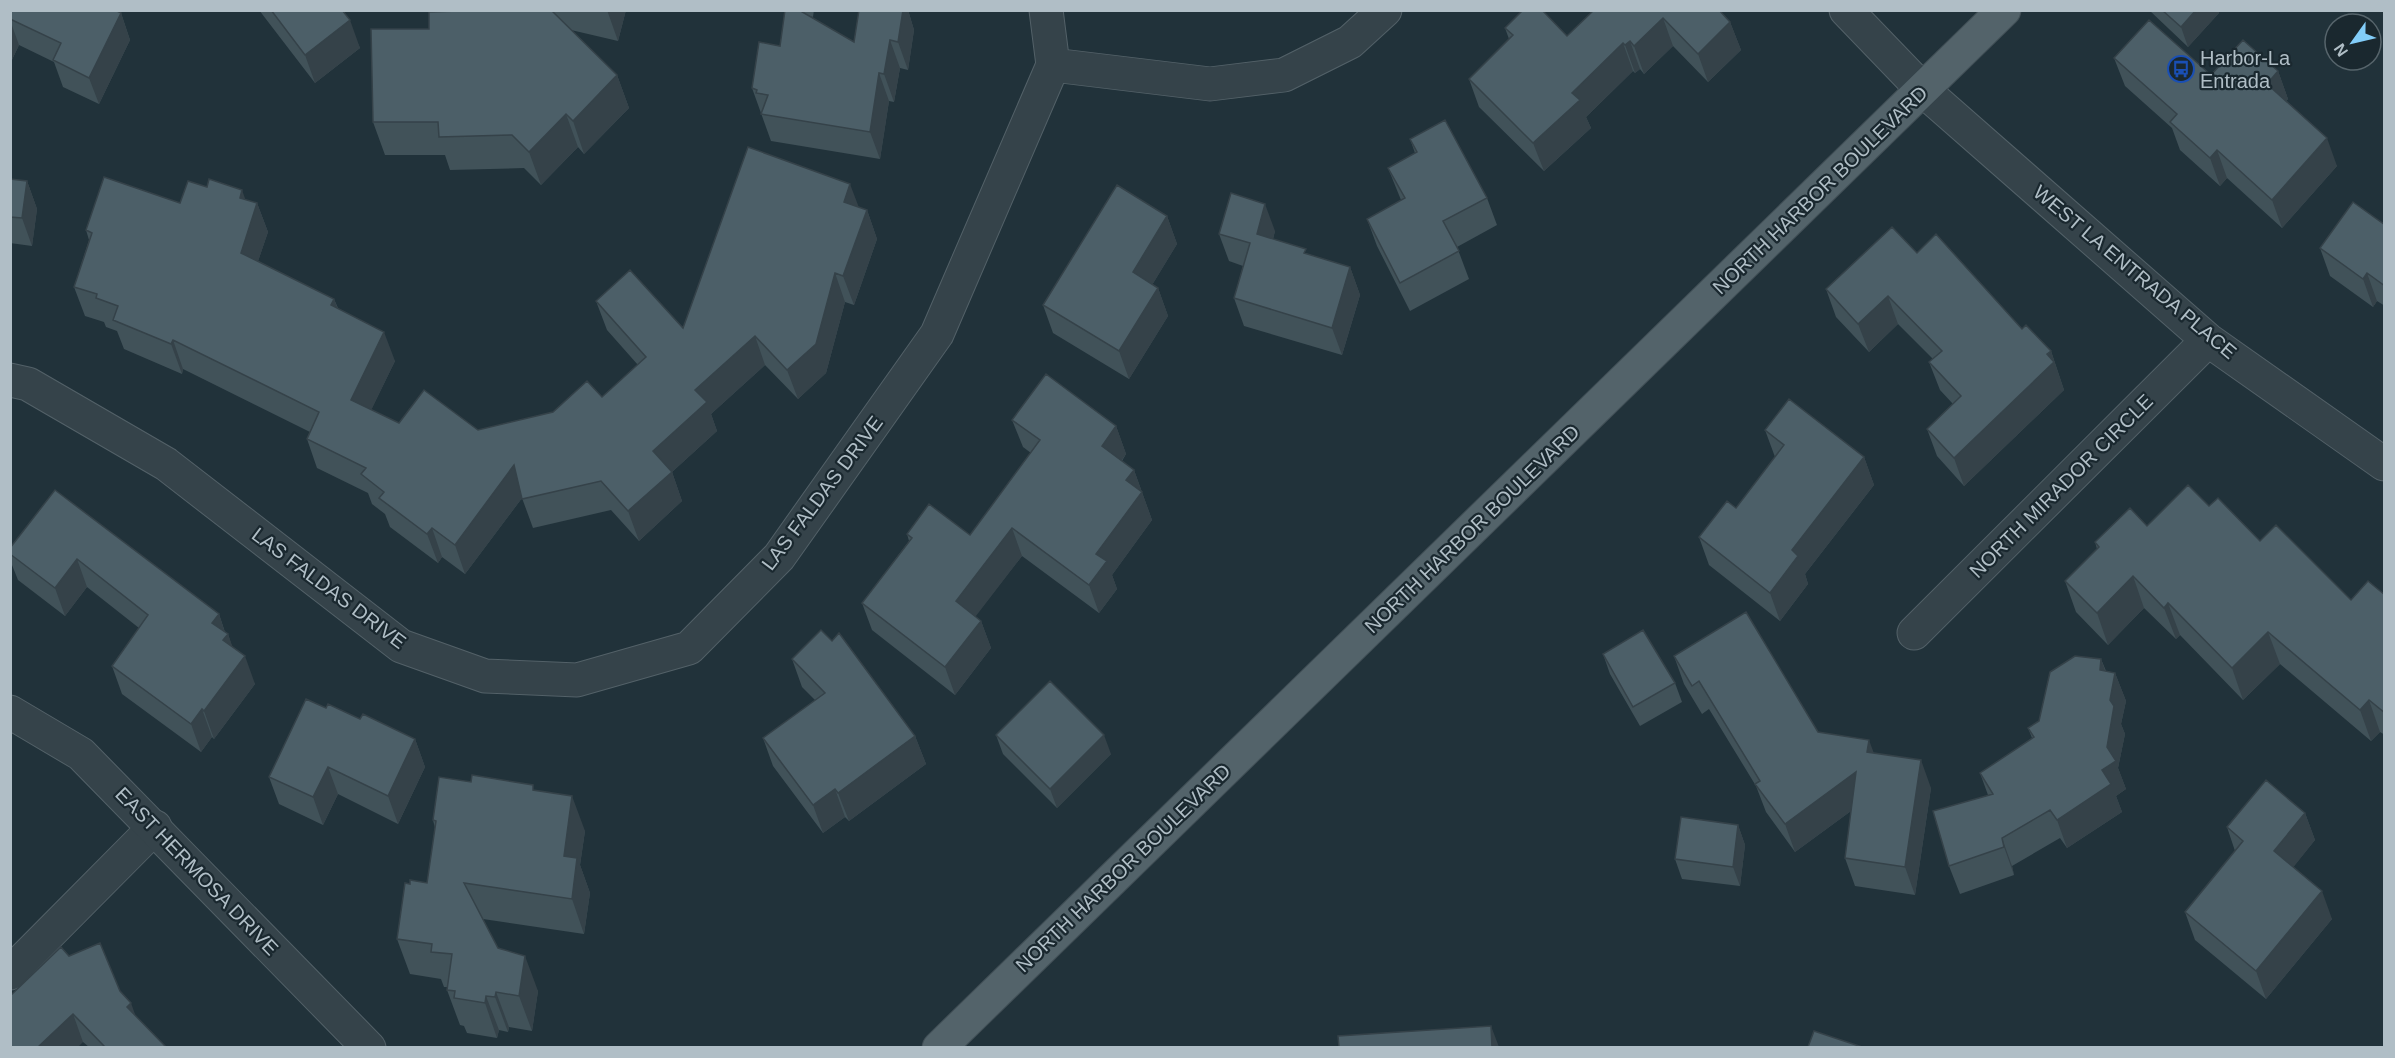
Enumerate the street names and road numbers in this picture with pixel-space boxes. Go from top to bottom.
street label: NORTH HARBOR BOULEVARD [1708,82,1932,298]
street label: WEST LA ENTRADA PLACE [2029,181,2241,363]
street label: NORTH MIRADOR CIRCLE [1965,390,2157,582]
street label: LAS FALDAS DRIVE [757,412,887,574]
street label: NORTH HARBOR BOULEVARD [1360,421,1584,637]
street label: LAS FALDAS DRIVE [248,523,410,653]
street label: NORTH HARBOR BOULEVARD [1011,760,1235,976]
street label: EAST HERMOSA DRIVE [111,783,283,959]

